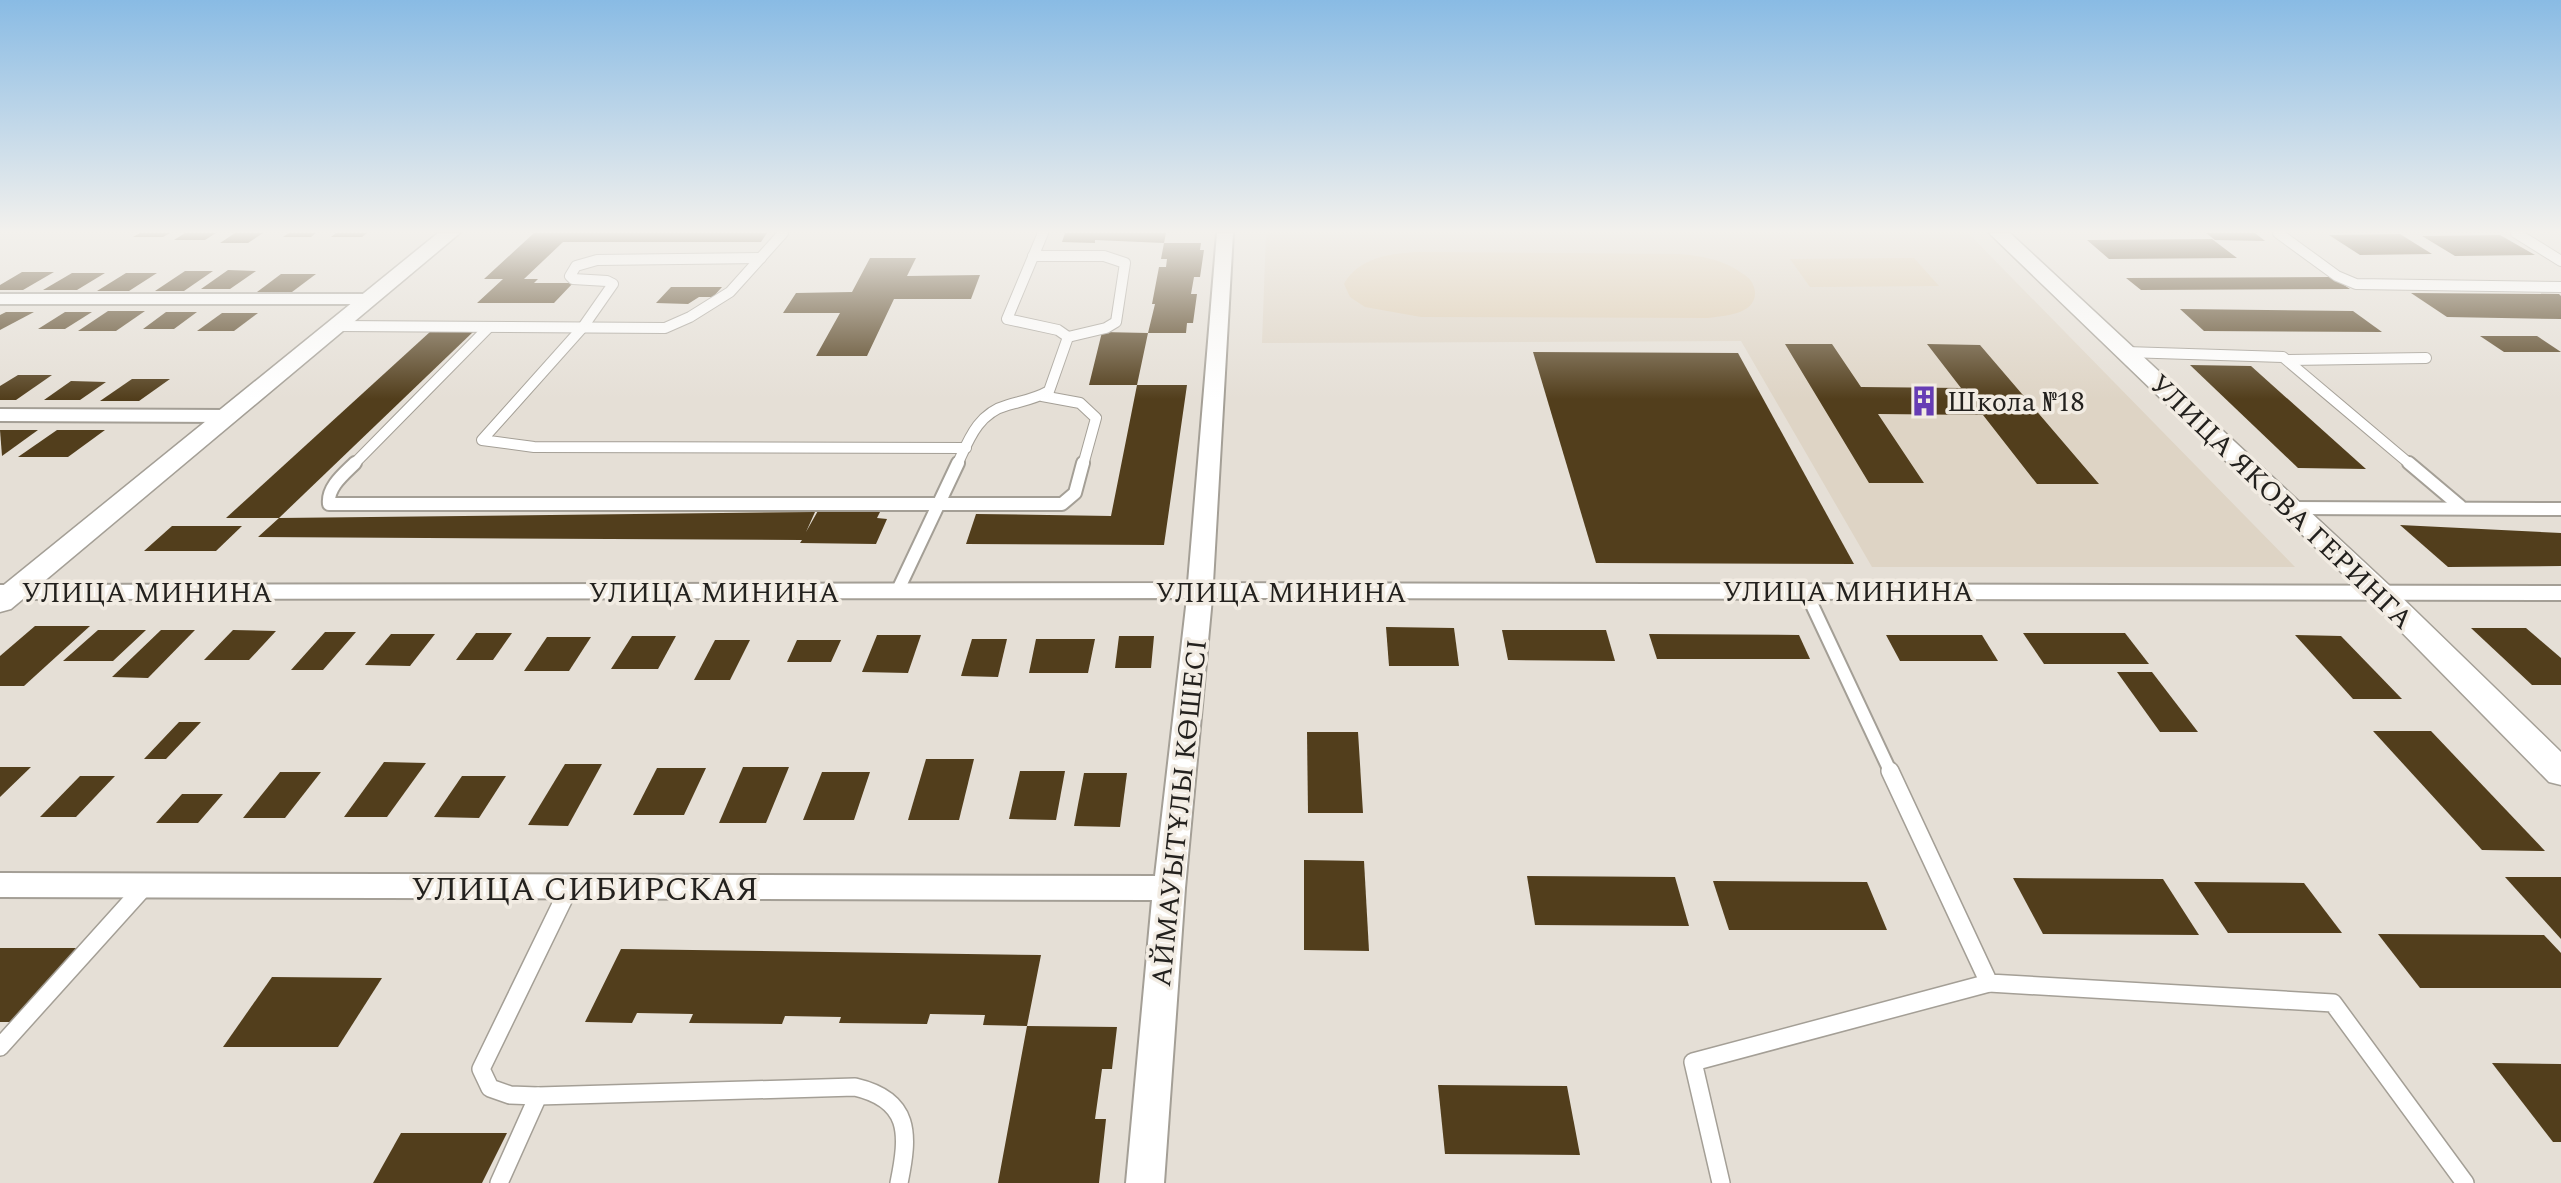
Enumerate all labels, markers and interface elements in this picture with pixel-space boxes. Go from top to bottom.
street label: УЛИЦА ЯКОВА ГЕРИНГА [2139,364,2423,640]
place label: Школа №18 [1947,381,2085,424]
building icon: Школа №18 [1907,384,1941,418]
street label: УЛИЦА МИНИНА [1722,571,1974,614]
street label: УЛИЦА МИНИНА [21,572,273,615]
street label: УЛИЦА МИНИНА [588,572,840,615]
street label: УЛИЦА МИНИНА [1155,572,1407,615]
street label: АЙМАУЫТҰЛЫ КӨШЕСІ [1140,637,1219,989]
street label: УЛИЦА СИБИРСКАЯ [411,865,759,915]

